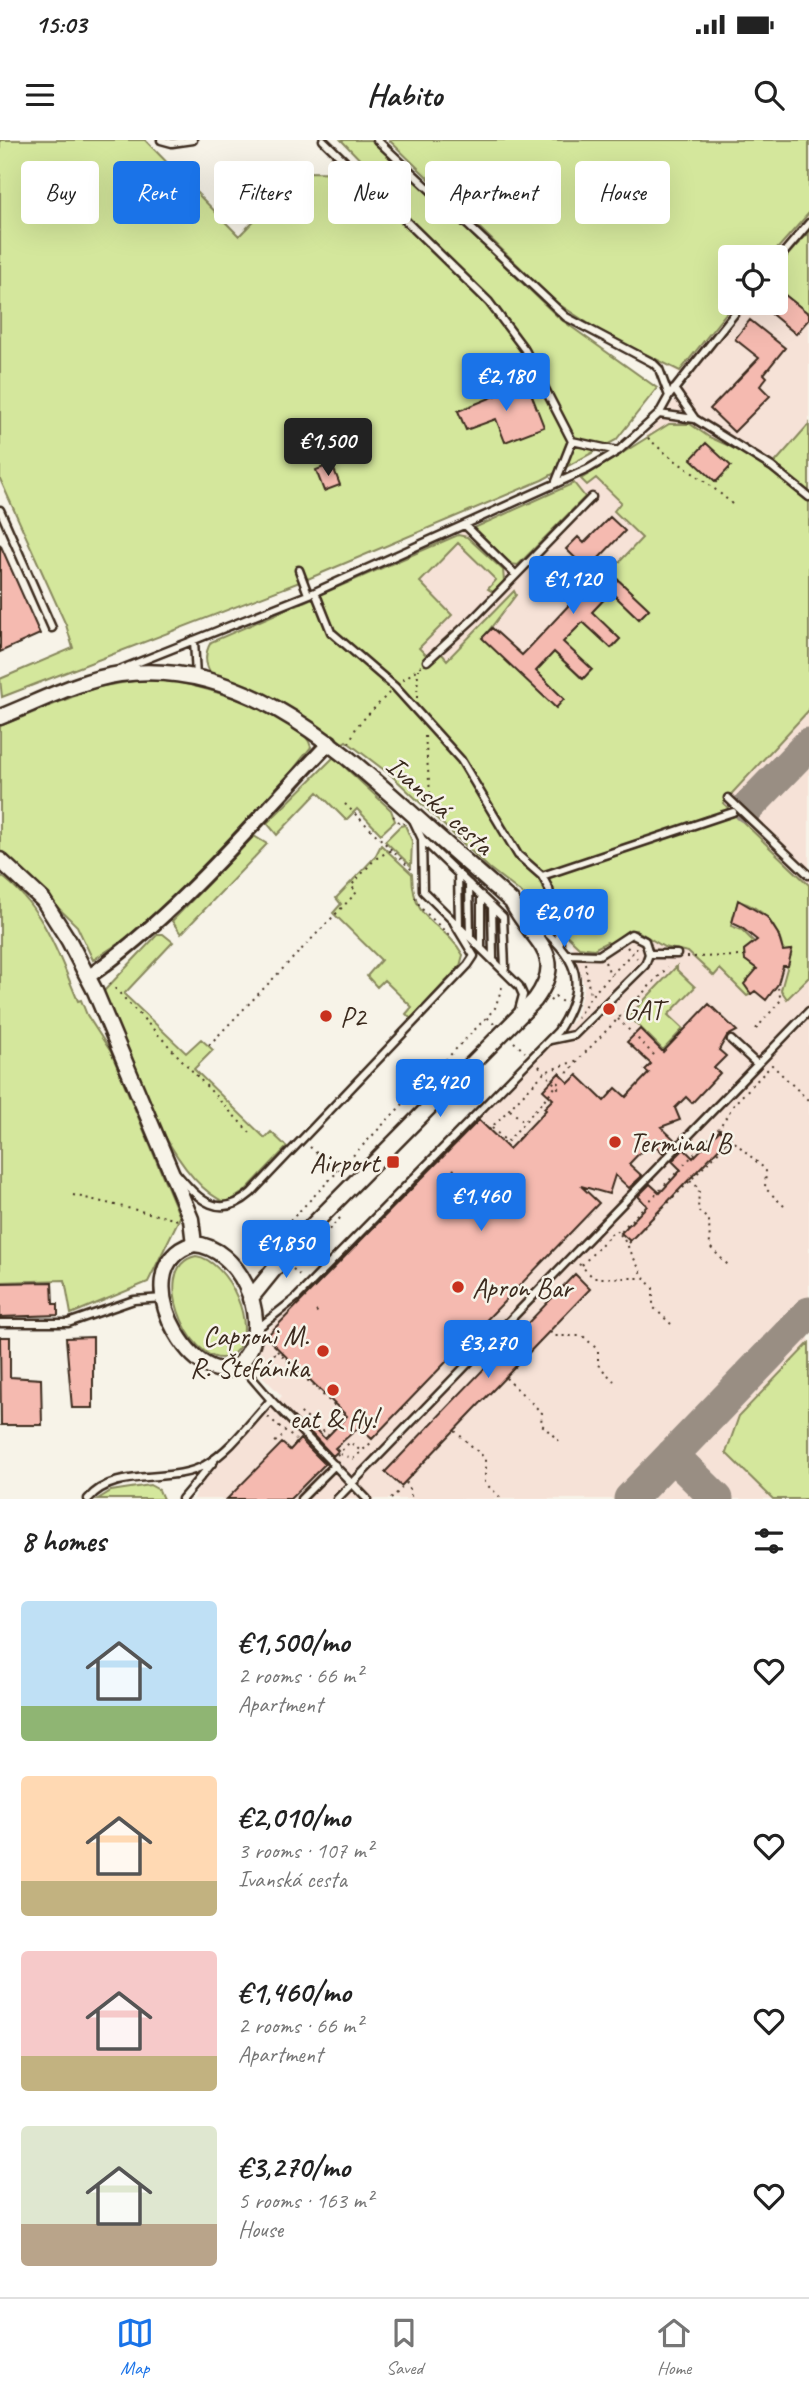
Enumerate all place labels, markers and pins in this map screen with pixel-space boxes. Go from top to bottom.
pin: €2,180 [449,354,563,413]
pin: €1,500 [271,418,385,478]
pin: €1,120 [516,556,630,616]
pin: €2,010 [507,890,621,949]
place label: GAT [623,992,670,1027]
place label: P2 [340,999,368,1034]
marker: GAT [601,1001,617,1017]
marker: P2 [318,1008,334,1024]
pin: €2,420 [383,1060,497,1119]
place label: Terminal B [629,1125,733,1160]
marker: Terminal B [607,1134,623,1150]
place label: Airport [310,1145,382,1180]
marker: Airport [385,1154,401,1170]
pin: €1,460 [424,1174,538,1233]
pin: €1,850 [229,1220,343,1280]
place label: Apron Bar [472,1270,575,1305]
marker: Apron Bar [450,1279,466,1295]
place label: Caproni M. R. Štefánika [190,1318,311,1385]
pin: €3,270 [431,1320,545,1380]
marker: Caproni M. R. Štefánika [315,1343,331,1359]
marker: eat & fly! [325,1382,341,1398]
place label: eat & fly! [289,1401,383,1436]

